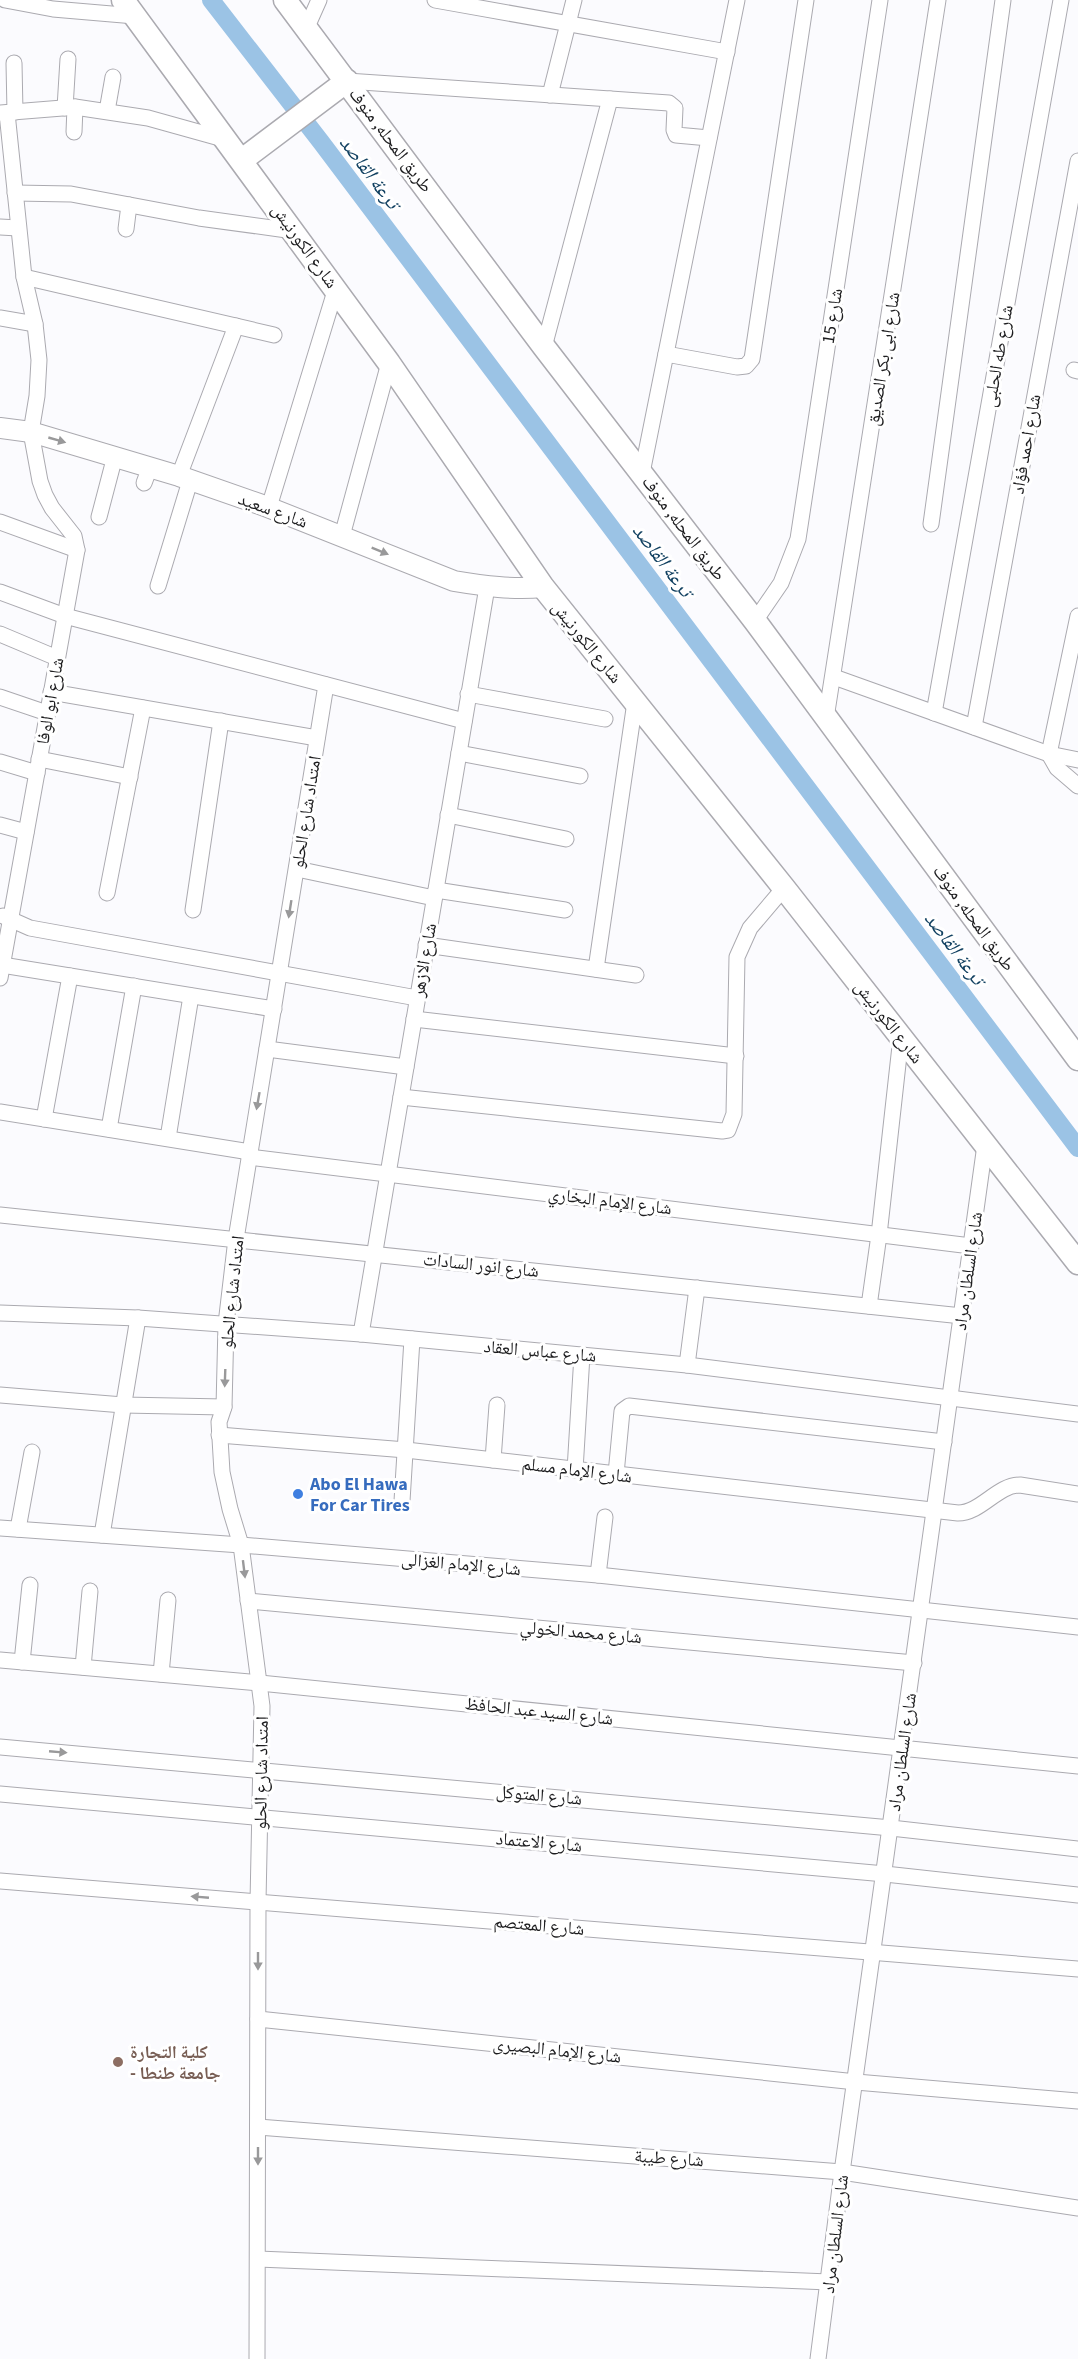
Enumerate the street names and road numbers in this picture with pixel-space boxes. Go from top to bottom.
street label: طريق المحله, منوف [343,83,438,198]
street label: شارع الكورنيش [265,199,344,294]
street label: شارع 15 [816,287,849,346]
street label: شارع ابى بكر الصديق [861,290,906,428]
street label: شارع طه الحلبى [977,303,1020,409]
street label: شارع احمد فؤاد [1005,392,1048,496]
street label: طريق المحله, منوف [636,471,731,586]
street label: شارع سعيد [235,486,311,535]
street label: شارع الكورنيش [546,596,628,689]
street label: شارع ابو الوفا [31,656,70,746]
street label: امتداد شارع الحلو [285,754,328,870]
street label: طريق المحله, منوف [927,860,1021,977]
street label: شارع الازهر [406,921,443,1000]
street label: شارع الكورنيش [848,975,929,1069]
street label: شارع الإمام البخاري [546,1181,673,1223]
street label: شارع السلطان مراد [948,1210,989,1332]
street label: امتداد شارع الحلو [214,1234,251,1350]
street label: شارع انور السادات [422,1247,540,1284]
street label: شارع عباس العقاد [483,1334,597,1369]
street label: شارع الإمام مسلم [520,1451,633,1490]
street label: شارع الإمام الغزالى [400,1547,522,1582]
street label: شارع محمد الخولي [519,1615,643,1652]
street label: شارع السيد عبد الحافظ [464,1691,614,1732]
street label: شارع السلطان مراد [882,1691,923,1813]
street label: امتداد شارع الحلو [248,1716,275,1830]
street label: شارع المتوكل [495,1779,583,1812]
street label: شارع الاعتماد [495,1826,583,1859]
street label: شارع المعتصم [493,1909,585,1942]
street label: شارع الإمام البصيرى [492,2031,622,2070]
street label: شارع طيبة [633,2144,705,2173]
street label: شارع السلطان مراد [816,2173,855,2295]

